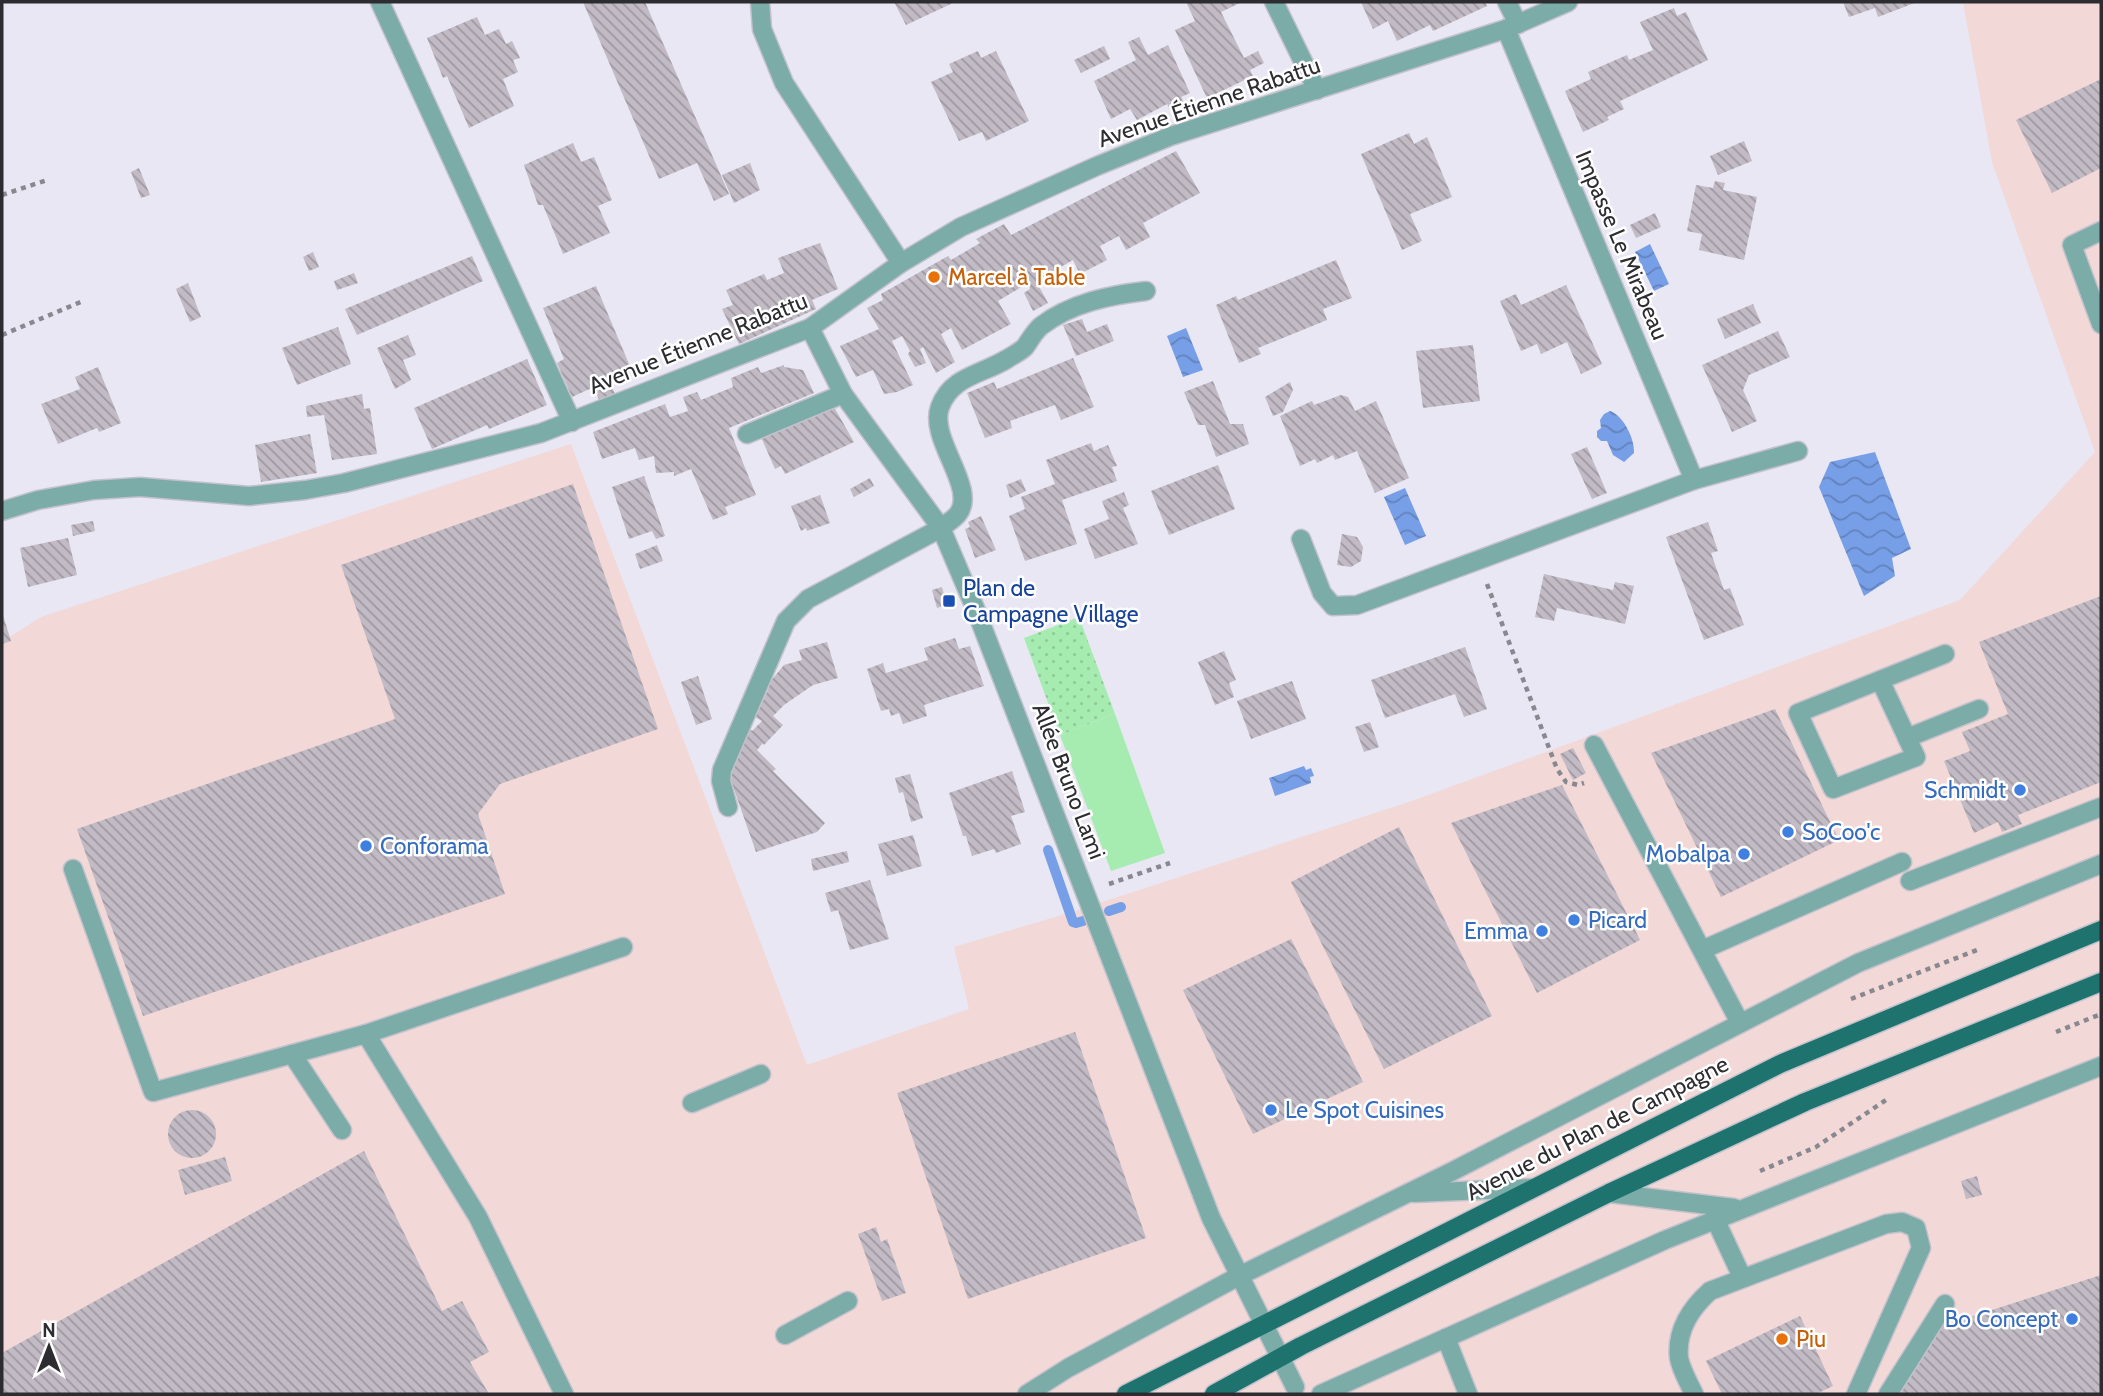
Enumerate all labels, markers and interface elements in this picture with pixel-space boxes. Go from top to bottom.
street label: Avenue Étienne Rabattu [1094,50,1324,153]
street label: Impasse Le Mirabeau [1569,146,1675,344]
place label: Marcel à Table [948,263,1085,291]
marker: Marcel à Table [926,269,942,285]
street label: Avenue Étienne Rabattu [584,285,812,400]
place label: Plan de Campagne Village [963,574,1139,628]
marker: Plan de Campagne Village [941,593,957,609]
street label: Allée Bruno Lami [1026,699,1112,863]
place label: Schmidt [1924,776,2006,804]
marker: Schmidt [2012,782,2028,798]
place label: SoCoo'c [1802,818,1880,846]
marker: SoCoo'c [1780,824,1796,840]
place label: Conforama [380,832,489,860]
marker: Conforama [358,838,374,854]
place label: Mobalpa [1646,840,1730,868]
marker: Mobalpa [1736,846,1752,862]
place label: Picard [1588,906,1647,934]
marker: Picard [1566,912,1582,928]
place label: Emma [1464,917,1528,945]
marker: Emma [1534,923,1550,939]
street label: Avenue du Plan de Campagne [1461,1049,1733,1206]
place label: Le Spot Cuisines [1285,1096,1444,1124]
marker: Le Spot Cuisines [1263,1102,1279,1118]
place label: Bo Concept [1945,1305,2058,1333]
marker: Bo Concept [2064,1311,2080,1327]
north arrow [14,1312,84,1382]
text: N [42,1319,56,1342]
place label: Piu [1796,1325,1826,1353]
marker: Piu [1774,1331,1790,1347]

